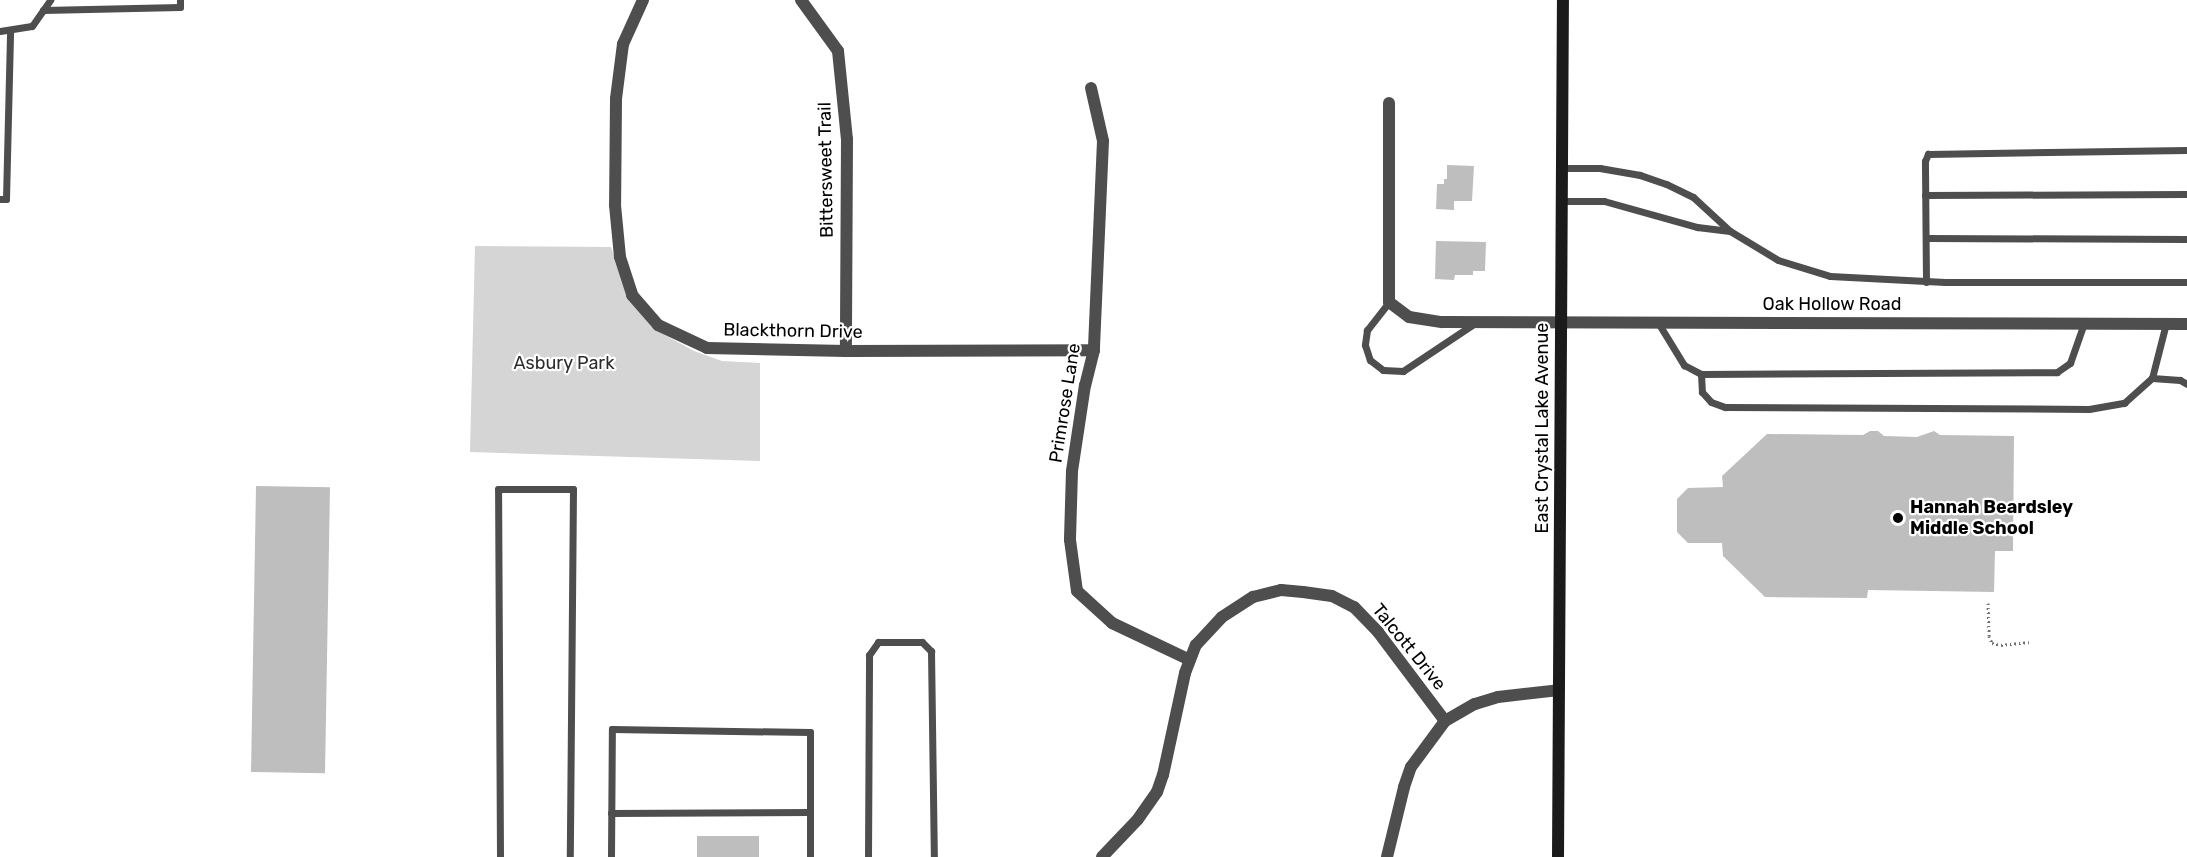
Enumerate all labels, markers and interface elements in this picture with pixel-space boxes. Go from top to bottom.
street label: Bittersweet Trail [814,102,838,238]
street label: Oak Hollow Road [1762,293,1902,315]
street label: Blackthorn Drive [723,319,863,343]
street label: East Crystal Lake Avenue [1531,322,1553,534]
street label: Primrose Lane [1045,342,1085,464]
park label: Asbury Park [513,352,615,374]
place label: Hannah Beardsley Middle School [1910,497,2073,540]
marker: Hannah Beardsley Middle School [1891,511,1905,525]
street label: Talcott Drive [1368,599,1450,695]

